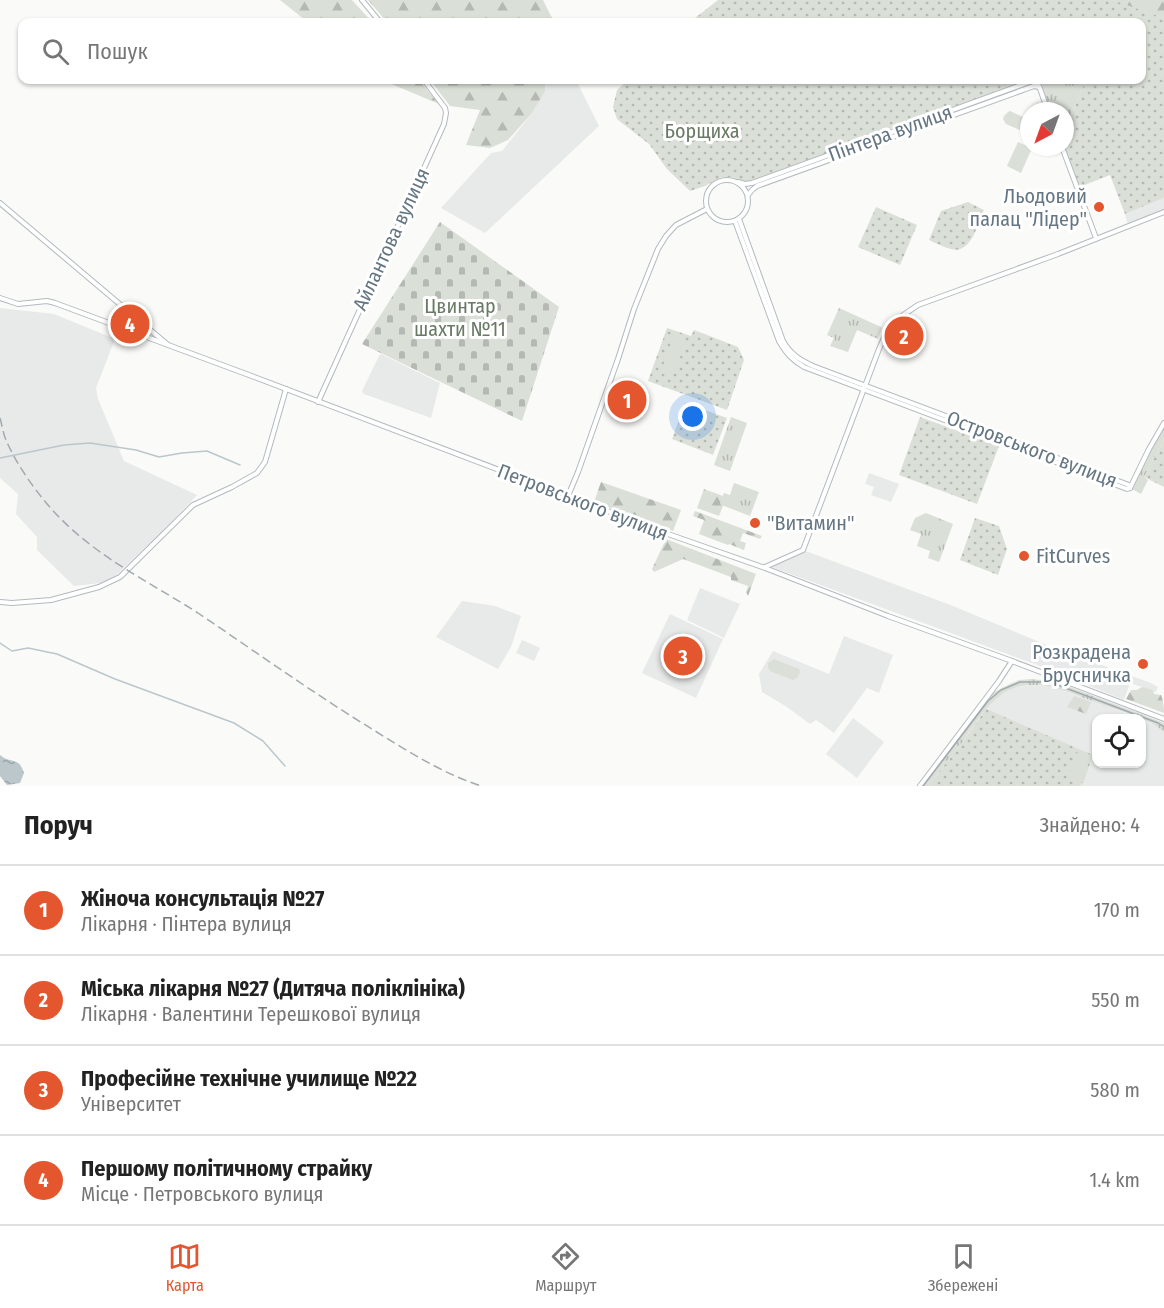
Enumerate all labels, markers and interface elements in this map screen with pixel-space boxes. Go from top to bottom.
search box [18,18,1146,84]
icon: search [39,35,72,68]
text: Пошук [87,38,148,65]
street label: Пінтера вулиця [825,99,955,167]
north arrow [1020,102,1074,156]
park label: Борщиха [664,119,740,143]
street label: Айлантова вулиця [347,164,435,314]
place label: Льодовий палац "Лідер" [970,184,1087,231]
marker: Льодовий палац "Лідер" [1092,200,1106,214]
park label: Цвинтар шахти №11 [414,294,506,341]
pin: 4 [110,302,150,346]
pin: 2 [884,314,924,358]
pin: 1 [608,378,646,422]
your location [678,402,707,431]
street label: Островського вулиця [943,405,1121,493]
street label: Петровського вулиця [494,458,672,546]
place label: "Витамин" [767,511,855,535]
marker: "Витамин" [748,516,762,530]
place label: FitCurves [1036,544,1110,568]
marker: FitCurves [1017,549,1031,563]
pin: 3 [664,634,702,678]
place label: Розкрадена Брусничка [1032,640,1131,687]
marker: Розкрадена Брусничка [1136,657,1150,671]
map controls [1092,714,1146,768]
button: locate [1092,714,1146,768]
text: Поруч [24,810,93,841]
text: Знайдено: 4 [1040,813,1140,837]
text: Жіноча консультація №27 [81,885,324,912]
text: 1 [39,898,48,922]
text: 170 m [1094,898,1140,922]
text: Лікарня · Пінтера вулиця [81,912,292,936]
text: Міська лікарня №27 (Дитяча поліклініка) [81,975,465,1002]
text: 2 [39,988,48,1012]
text: 550 m [1091,988,1140,1012]
text: Лікарня · Валентини Терешкової вулиця [81,1002,421,1026]
text: Професійне технічне училище №22 [81,1065,417,1092]
text: 3 [39,1078,48,1102]
text: 580 m [1090,1078,1140,1102]
text: Університет [81,1092,181,1116]
text: Першому політичному страйку [81,1155,372,1182]
text: 4 [38,1168,49,1192]
text: 1.4 km [1090,1168,1140,1192]
text: Місце · Петровського вулиця [81,1182,323,1206]
tab: Карта [166,1240,204,1295]
tab: Маршрут [535,1240,596,1295]
tab: Збережені [928,1240,998,1295]

